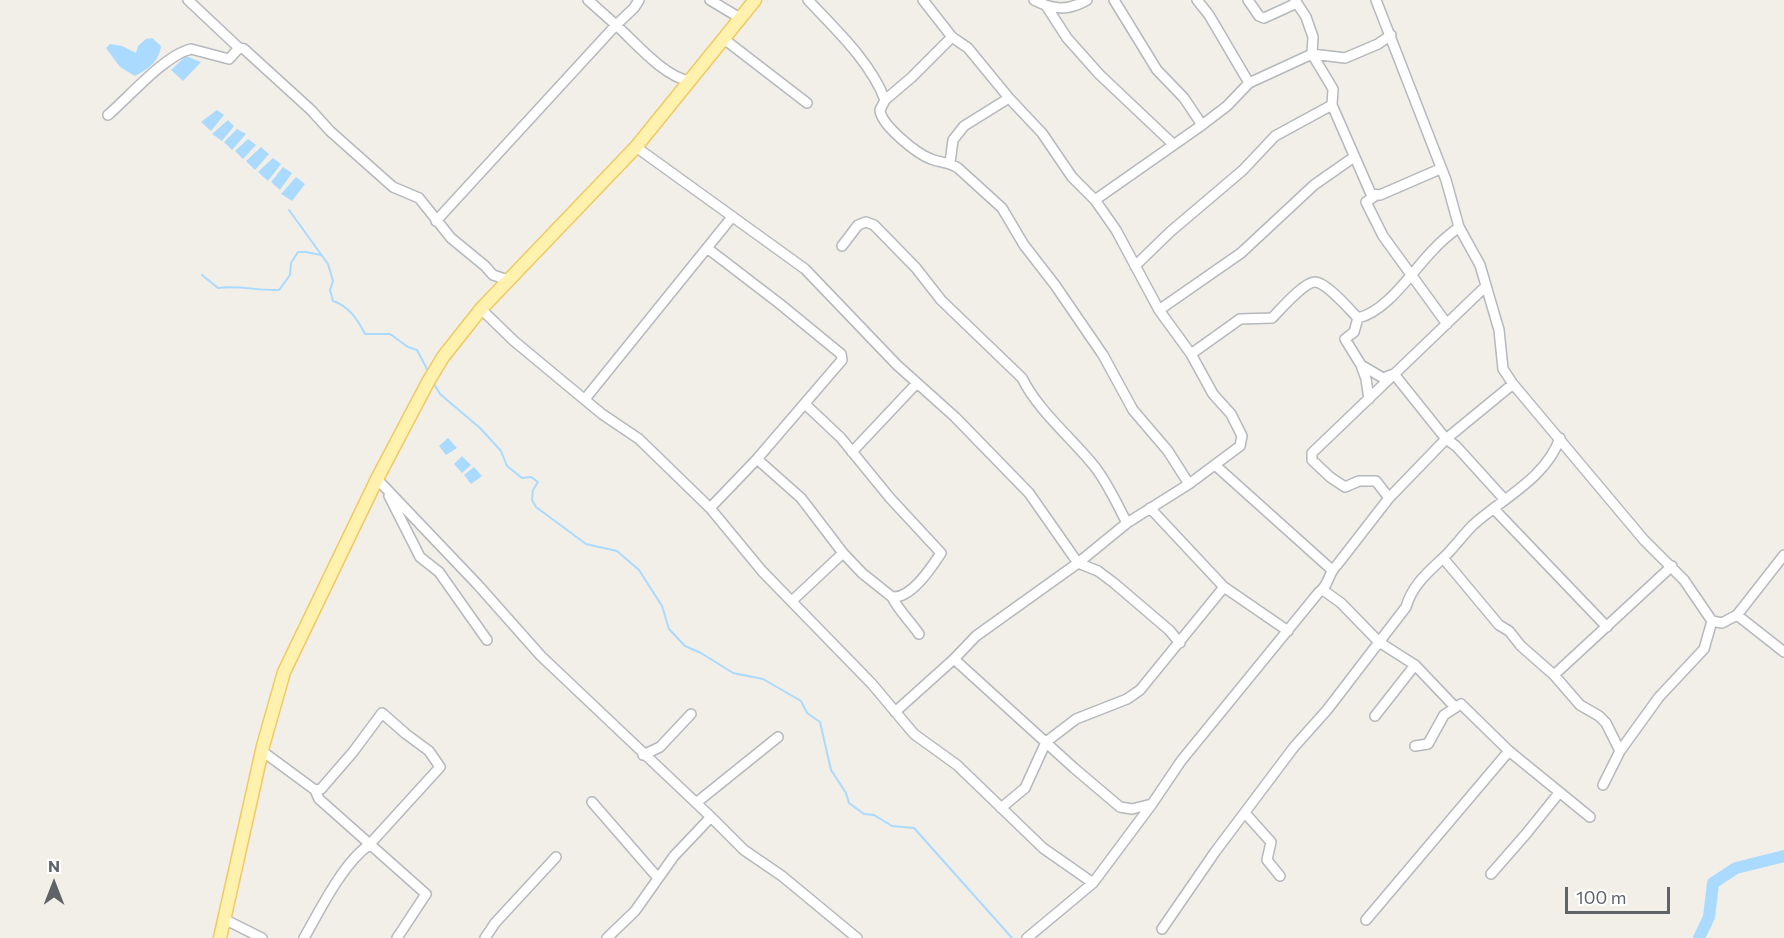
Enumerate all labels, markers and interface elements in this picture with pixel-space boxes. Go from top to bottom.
north arrow [24,854,84,914]
text: N [48,856,60,875]
scale bar [1568,875,1673,913]
text: 100 m [1576,886,1626,908]

